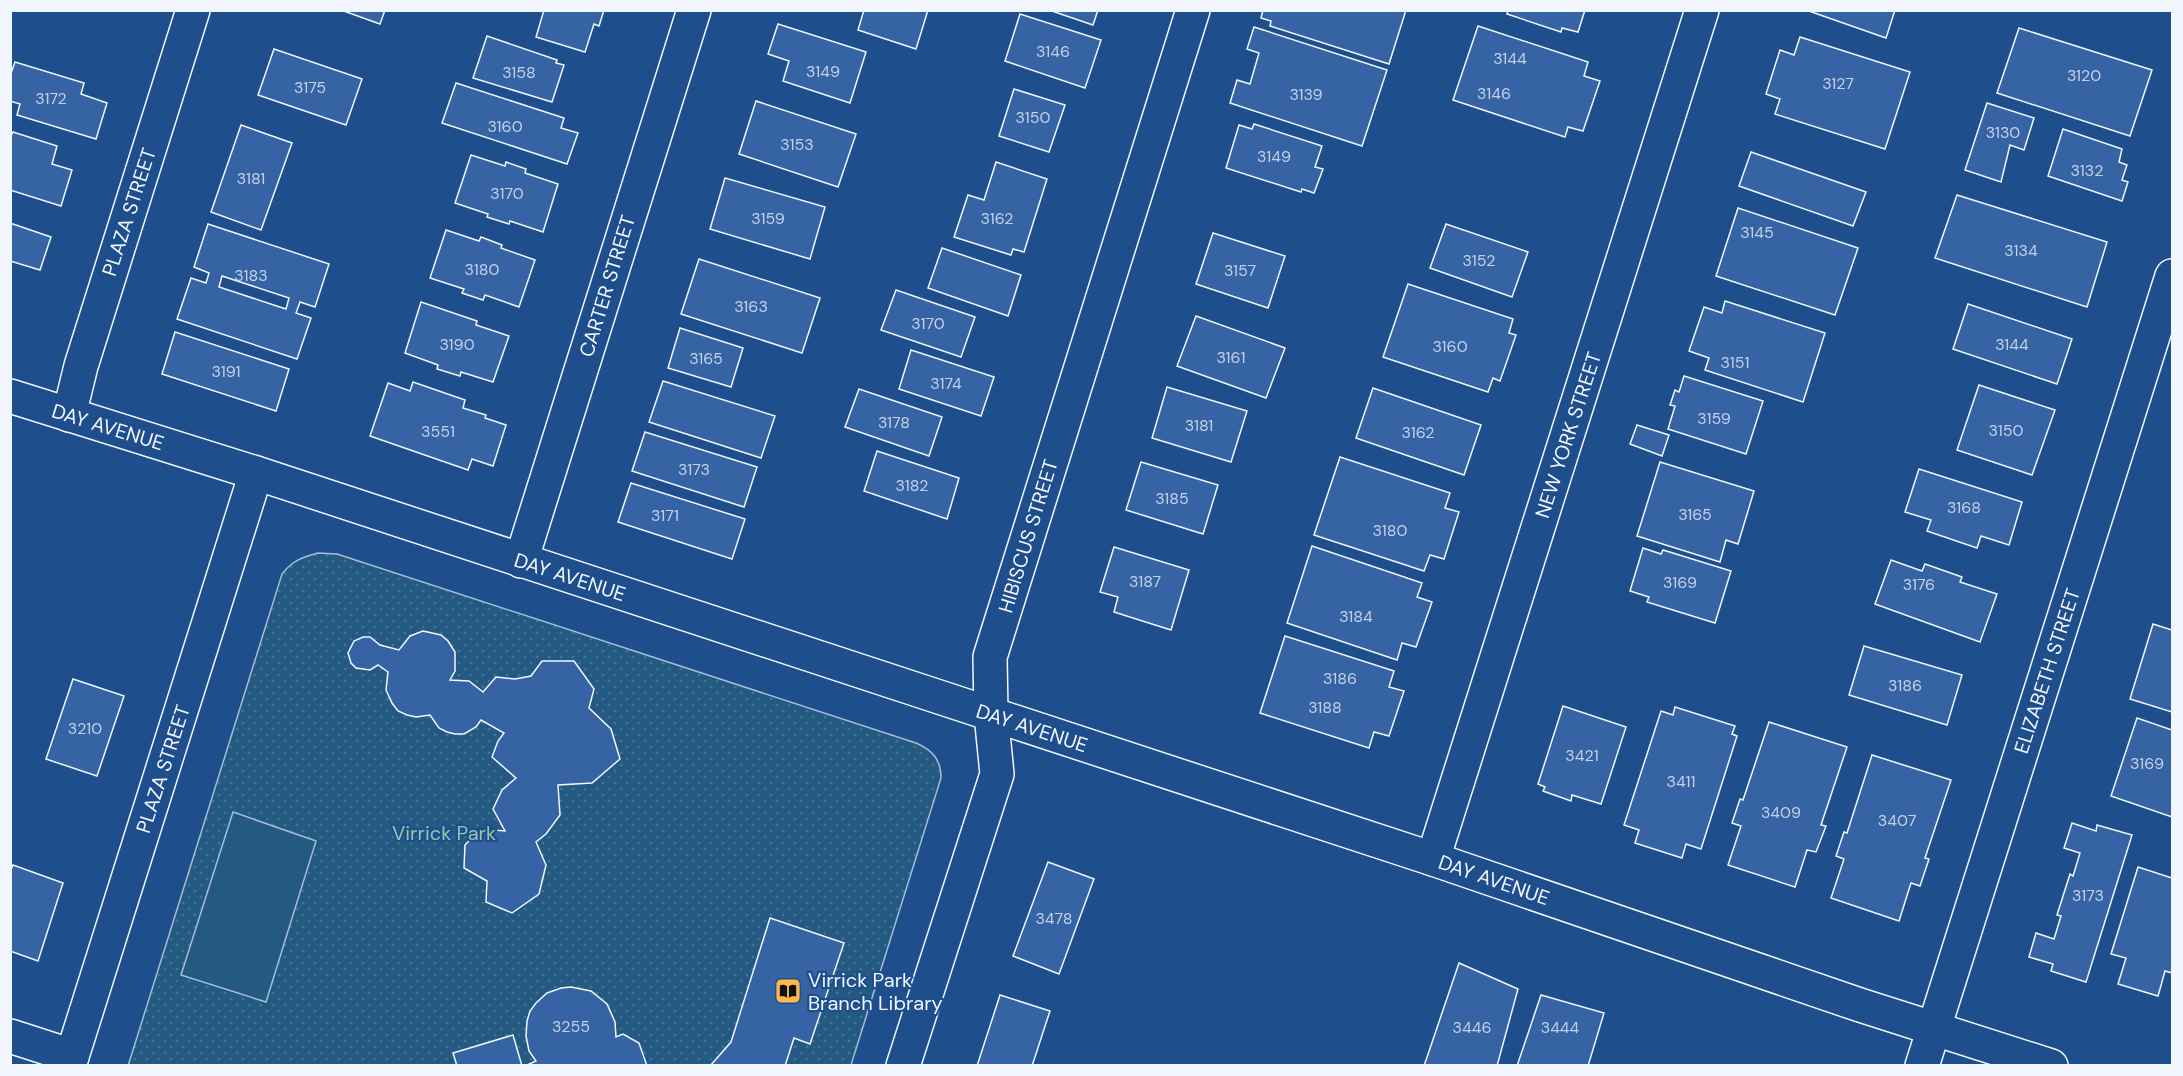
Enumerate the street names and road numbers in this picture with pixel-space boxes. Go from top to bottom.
street label: PLAZA STREET [96,145,162,279]
street label: CARTER STREET [573,212,641,360]
street label: NEW YORK STREET [1529,349,1607,521]
street label: DAY AVENUE [49,398,167,456]
street label: HIBISCUS STREET [992,456,1064,616]
street label: DAY AVENUE [511,547,629,607]
street label: ELIZABETH STREET [2008,585,2086,757]
street label: DAY AVENUE [973,698,1091,758]
street label: PLAZA STREET [130,702,196,836]
street label: DAY AVENUE [1435,849,1553,911]

